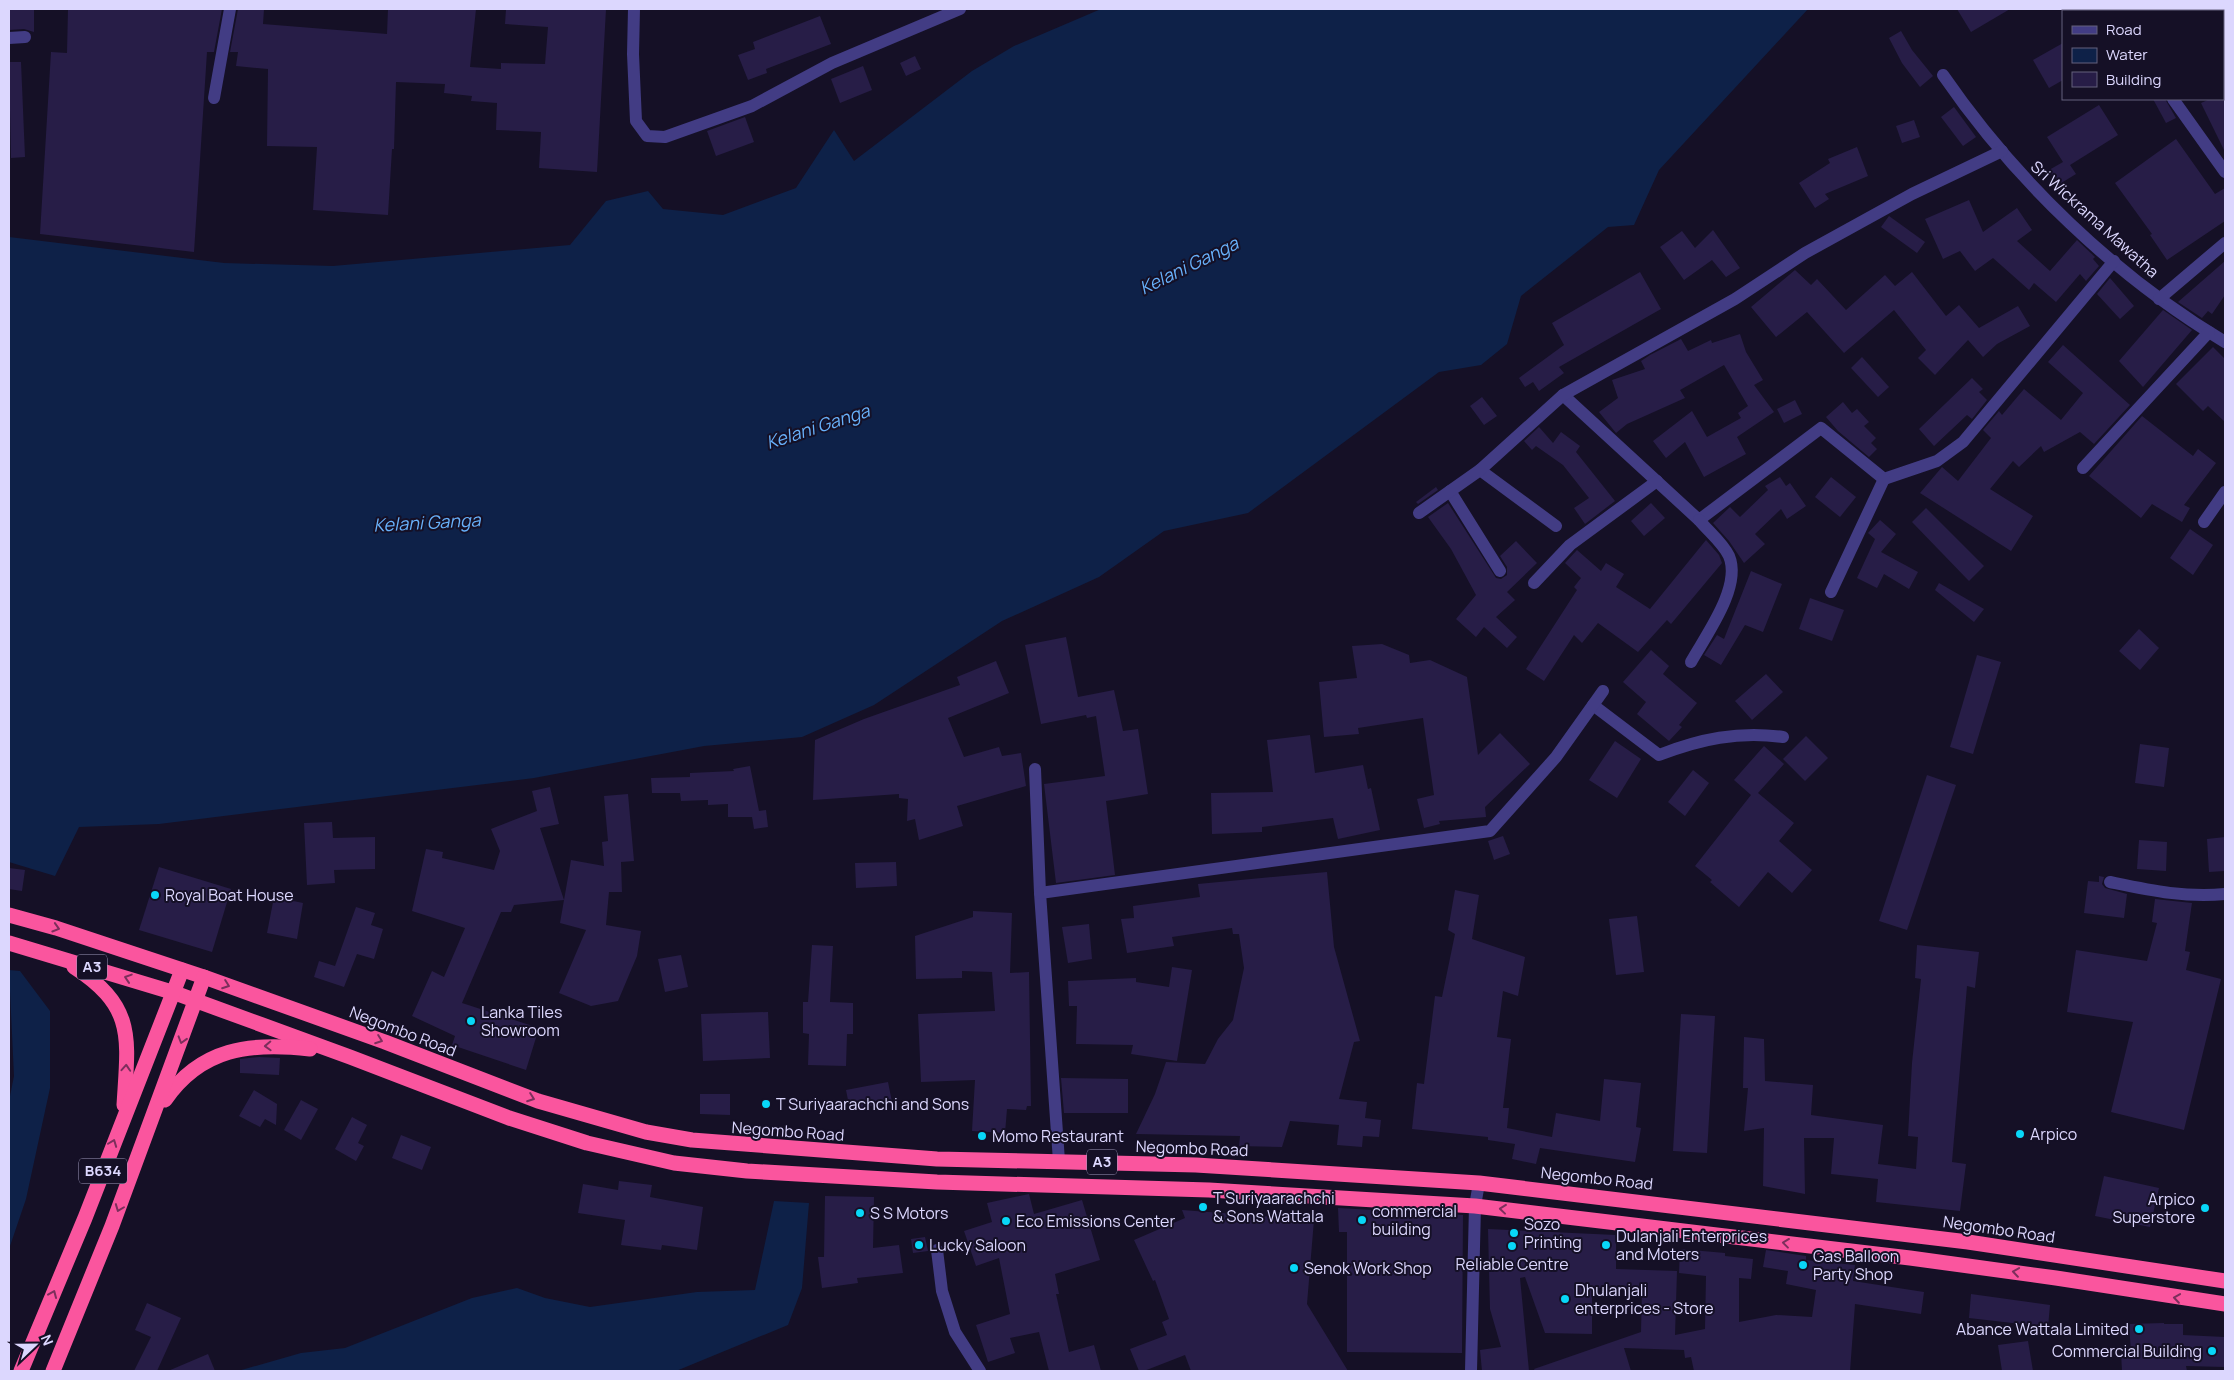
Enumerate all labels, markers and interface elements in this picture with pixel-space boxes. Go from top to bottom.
legend [2062,10,2224,100]
text: Road [2106,19,2142,40]
text: Water [2106,44,2148,65]
text: Building [2106,69,2161,90]
street label: Sri Wickrama Mawatha [2026,156,2164,282]
water label: Kelani Ganga [1135,230,1243,299]
water label: Kelani Ganga [763,398,873,454]
water label: Kelani Ganga [373,507,482,537]
place label: Royal Boat House [165,884,294,906]
marker: Royal Boat House [149,889,161,901]
one-way arrow [51,922,59,932]
road number: A3 [77,954,107,980]
one-way arrow [125,974,133,984]
one-way arrow [222,979,230,989]
street label: Negombo Road [346,1001,460,1061]
place label: Lanka Tiles Showroom [481,1001,562,1041]
marker: Lanka Tiles Showroom [465,1015,477,1027]
one-way arrow [374,1034,383,1044]
one-way arrow [178,1035,188,1043]
one-way arrow [263,1041,271,1051]
one-way arrow [121,1063,132,1071]
one-way arrow [526,1092,535,1102]
place label: T Suriyaarachchi and Sons [776,1093,969,1115]
marker: T Suriyaarachchi and Sons [760,1098,772,1110]
street label: Negombo Road [731,1116,845,1146]
place label: Arpico [2030,1123,2077,1145]
place label: Momo Restaurant [992,1125,1124,1147]
marker: Arpico [2014,1128,2026,1140]
marker: Momo Restaurant [976,1130,988,1142]
street label: Negombo Road [1135,1135,1249,1161]
one-way arrow [107,1139,117,1148]
road number: A3 [1087,1150,1117,1174]
road number: B634 [79,1158,127,1184]
street label: Negombo Road [1540,1161,1654,1195]
place label: T Suriyaarachchi & Sons Wattala [1213,1187,1335,1227]
place label: Arpico Superstore [2112,1188,2195,1228]
place label: commercial building [1372,1200,1457,1240]
marker: T Suriyaarachchi & Sons Wattala [1197,1201,1209,1213]
place label: S S Motors [870,1202,948,1224]
marker: Arpico Superstore [2199,1202,2211,1214]
one-way arrow [115,1203,125,1212]
one-way arrow [1499,1204,1507,1215]
marker: S S Motors [854,1207,866,1219]
place label: Eco Emissions Center [1016,1210,1175,1232]
street label: Negombo Road [1942,1210,2056,1248]
place label: Sozo Printing [1524,1213,1582,1253]
marker: commercial building [1356,1214,1368,1226]
marker: Eco Emissions Center [1000,1215,1012,1227]
place label: Dulanjali Enterprices and Moters [1616,1225,1767,1265]
marker: Sozo Printing [1508,1227,1520,1239]
place label: Lucky Saloon [929,1234,1026,1256]
one-way arrow [1782,1238,1790,1248]
marker: Lucky Saloon [913,1239,925,1251]
marker: Dulanjali Enterprices and Moters [1600,1239,1612,1251]
marker: Reliable Centre [1506,1240,1518,1252]
place label: Gas Balloon Party Shop [1813,1245,1899,1285]
place label: Reliable Centre [1456,1253,1569,1275]
place label: Senok Work Shop [1304,1257,1432,1279]
marker: Gas Balloon Party Shop [1797,1259,1809,1271]
marker: Senok Work Shop [1288,1262,1300,1274]
one-way arrow [2012,1267,2020,1278]
place label: Dhulanjali enterprices - Store [1575,1279,1714,1319]
one-way arrow [47,1290,58,1299]
marker: Dhulanjali enterprices - Store [1559,1293,1571,1305]
one-way arrow [2173,1293,2181,1303]
place label: Abance Wattala Limited [1956,1318,2129,1340]
north arrow [10,1320,60,1370]
marker: Abance Wattala Limited [2133,1323,2145,1335]
text: N [37,1332,58,1348]
place label: Commercial Building [2052,1340,2202,1362]
marker: Commercial Building [2206,1345,2218,1357]

